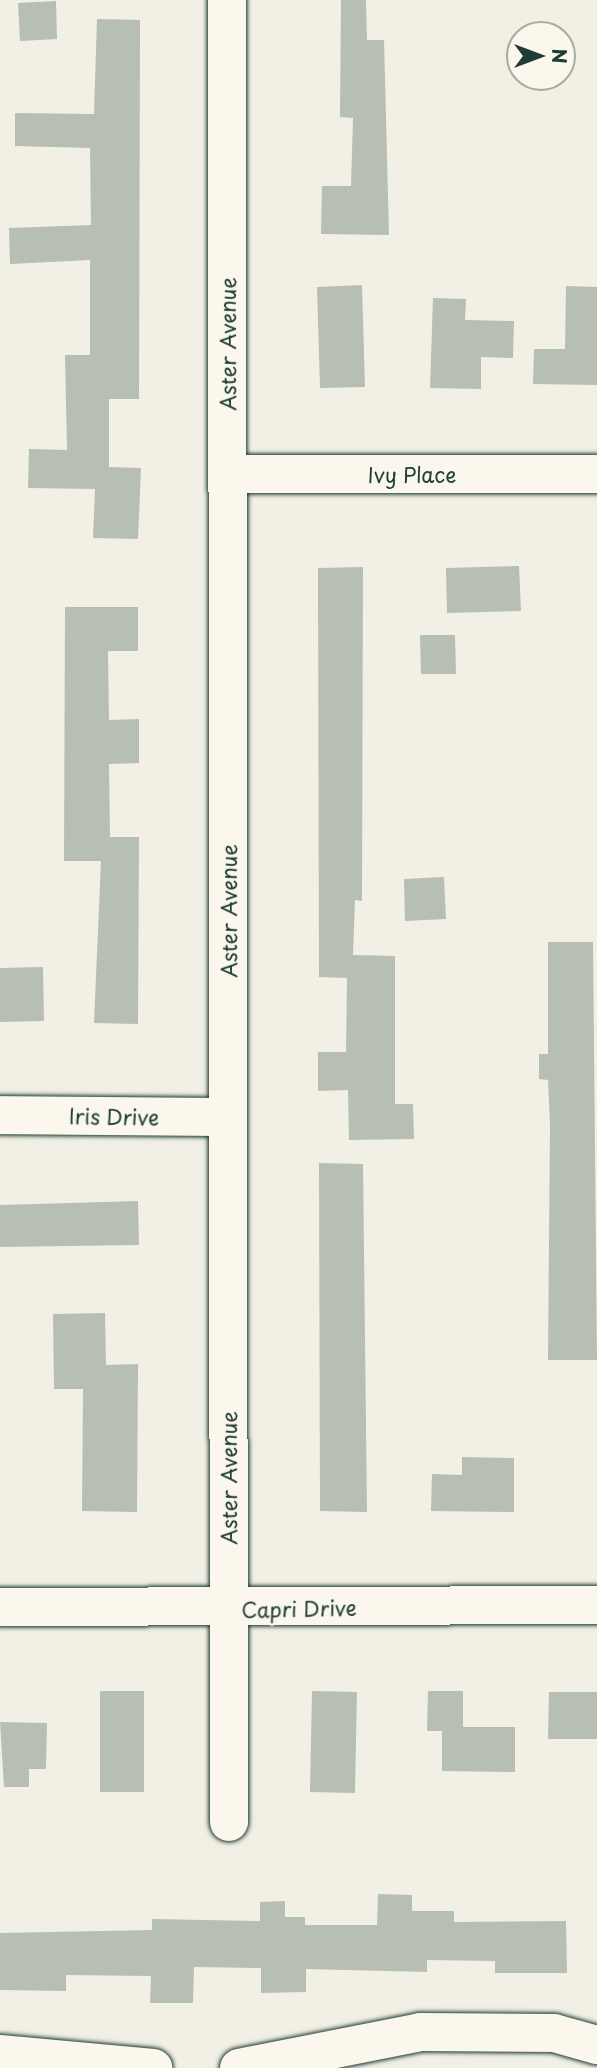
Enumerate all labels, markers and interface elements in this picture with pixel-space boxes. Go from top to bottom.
north arrow [506,21,576,91]
text: N [546,48,574,64]
street label: Aster Avenue [214,277,240,411]
street label: Ivy Place [367,461,457,487]
street label: Aster Avenue [215,844,241,978]
street label: Iris Drive [68,1103,160,1129]
street label: Aster Avenue [215,1411,241,1545]
street label: Capri Drive [241,1594,357,1622]

